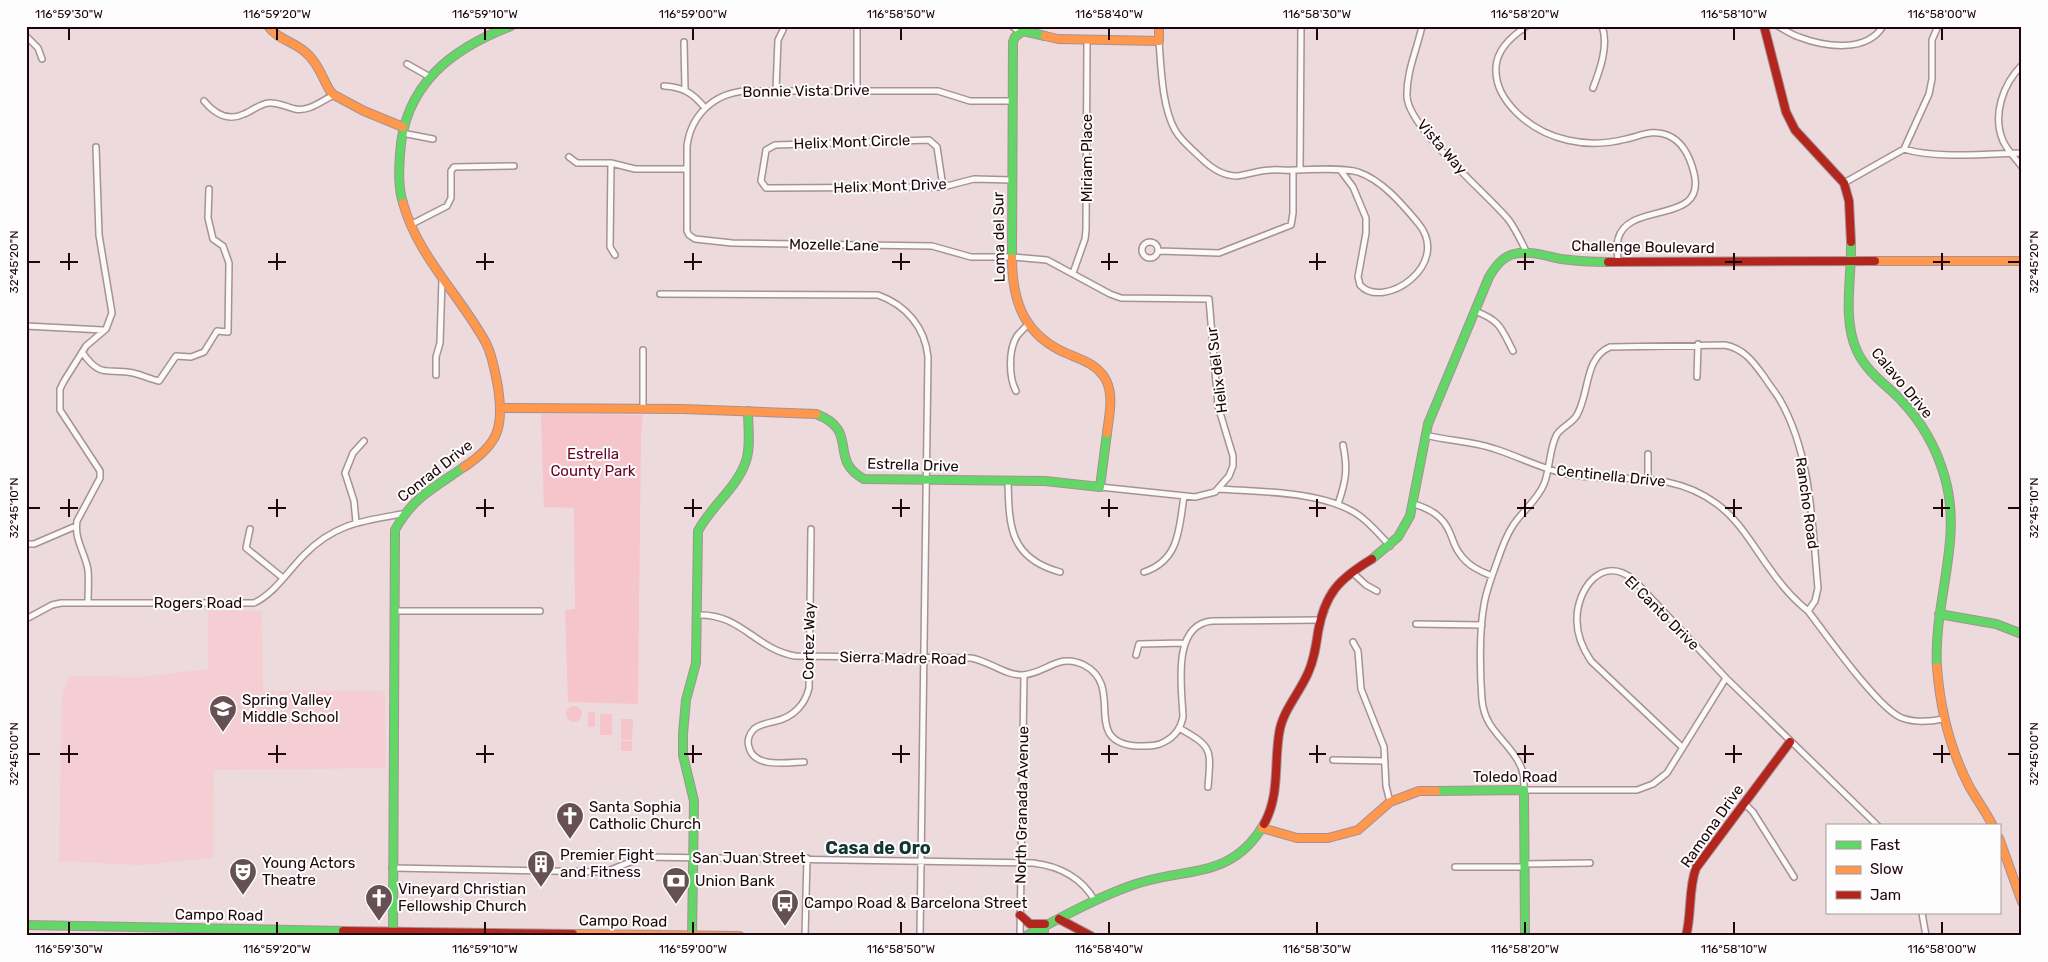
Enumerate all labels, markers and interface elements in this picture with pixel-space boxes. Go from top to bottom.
text: 116°59'30"W [35,7,103,21]
text: 116°59'20"W [243,7,311,21]
text: 116°59'10"W [452,7,518,21]
text: 116°59'00"W [659,7,728,21]
text: 116°58'50"W [867,7,936,21]
text: 116°58'40"W [1075,7,1143,21]
text: 116°58'30"W [1283,7,1352,21]
text: 116°58'20"W [1491,7,1560,21]
text: 116°58'10"W [1701,7,1768,21]
text: 116°58'00"W [1908,7,1977,21]
street label: Bonnie Vista Drive [742,81,870,101]
street label: Miriam Place [1078,114,1096,202]
street label: Vista Way [1413,116,1471,178]
street label: Helix Mont Circle [793,131,911,153]
street label: Helix Mont Drive [833,175,947,197]
street label: Loma del Sur [989,191,1009,283]
text: 32°45'20"N [7,230,21,294]
text: 32°45'20"N [2027,230,2041,294]
street label: Mozelle Lane [789,235,879,255]
street label: Challenge Boulevard [1571,237,1715,257]
street label: Helix del Sur [1203,326,1231,414]
street label: Calavo Drive [1867,344,1937,422]
street label: Conrad Drive [394,436,476,506]
park label: Estrella County Park [550,445,636,480]
street label: Estrella Drive [867,454,959,476]
street label: Rancho Road [1792,456,1822,550]
street label: Centinella Drive [1556,461,1666,491]
text: 32°45'10"N [7,477,21,539]
text: 32°45'10"N [2027,477,2041,539]
street label: El Canto Drive [1621,572,1703,654]
street label: Rogers Road [154,594,242,612]
street label: Cortez Way [799,602,819,680]
street label: Sierra Madre Road [839,648,967,668]
place label: Spring Valley Middle School [242,691,339,726]
school or university icon: Spring Valley Middle School [208,694,238,733]
text: 32°45'00"N [7,722,21,786]
text: 32°45'00"N [2027,722,2041,786]
street label: North Granada Avenue [1012,726,1032,884]
street label: Toledo Road [1473,768,1557,786]
street label: Ramona Drive [1677,781,1747,871]
place label: Santa Sophia Catholic Church [589,798,701,833]
church icon: Santa Sophia Catholic Church [555,801,585,840]
legend [1826,824,2000,914]
text: Fast [1870,836,1900,854]
district label: Casa de Oro [825,837,931,859]
place label: Premier Fight and Fitness [560,846,654,881]
building icon: Premier Fight and Fitness [526,849,556,888]
street label: San Juan Street [692,849,806,867]
place label: Young Actors Theatre [262,854,356,889]
theatre icon: Young Actors Theatre [228,857,258,896]
text: Slow [1870,860,1903,878]
bank icon: Union Bank [661,866,691,905]
place label: Union Bank [695,872,775,890]
place label: Vineyard Christian Fellowship Church [398,880,527,915]
church icon: Vineyard Christian Fellowship Church [364,883,394,922]
text: Jam [1870,886,1901,904]
bus stop icon: Campo Road & Barcelona Street [770,888,800,927]
place label: Campo Road & Barcelona Street [804,894,1027,912]
street label: Campo Road [175,905,263,925]
street label: Campo Road [579,911,667,931]
text: 116°59'30"W [35,942,103,956]
text: 116°59'20"W [243,942,311,956]
text: 116°59'10"W [452,942,518,956]
text: 116°59'00"W [659,942,728,956]
text: 116°58'50"W [867,942,936,956]
text: 116°58'40"W [1075,942,1143,956]
text: 116°58'30"W [1283,942,1352,956]
text: 116°58'20"W [1491,942,1560,956]
text: 116°58'10"W [1701,942,1768,956]
text: 116°58'00"W [1908,942,1977,956]

